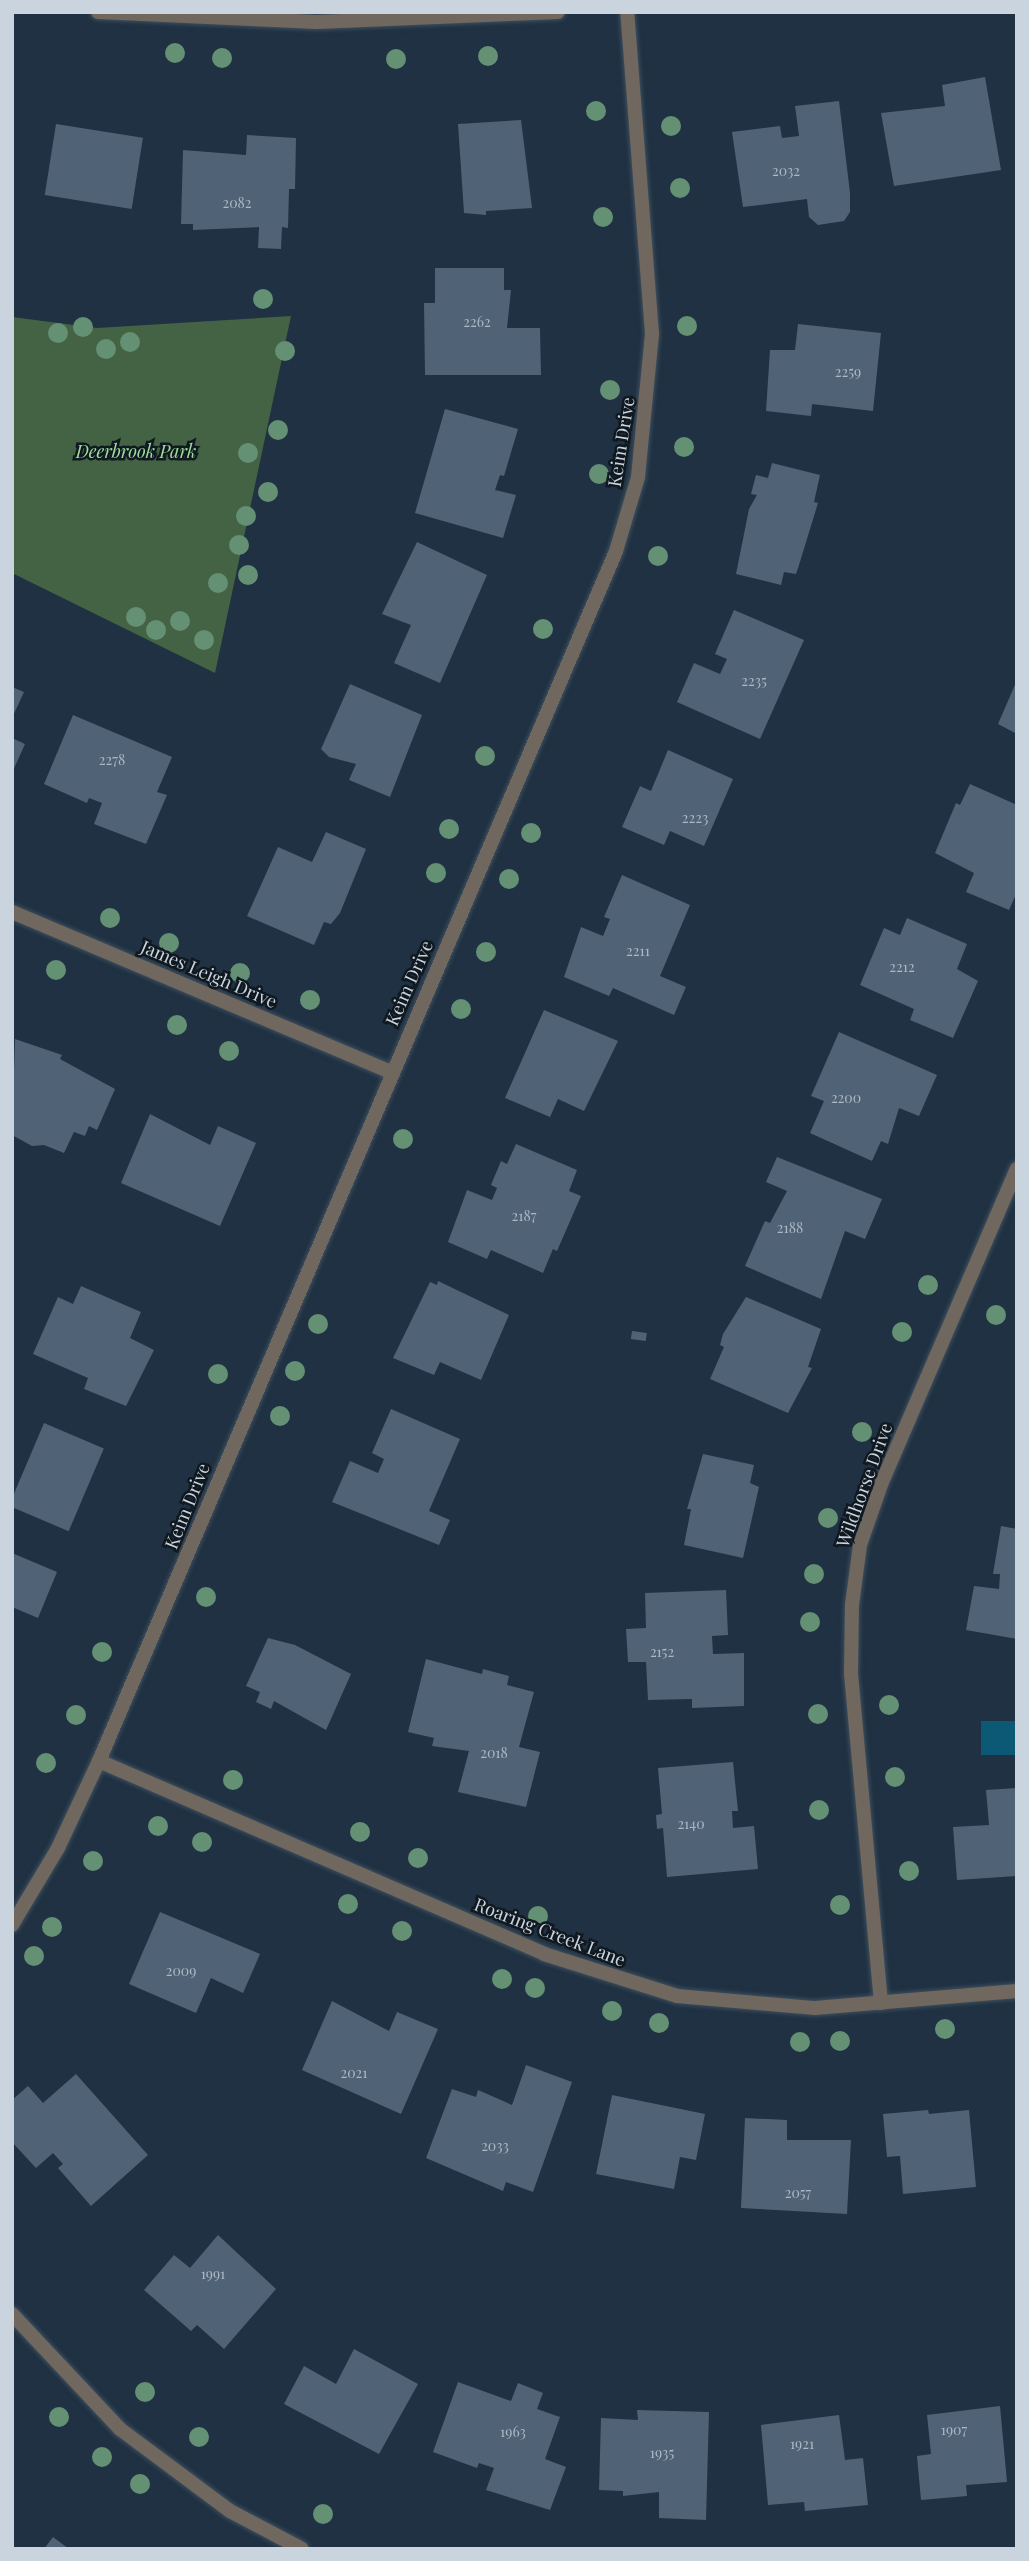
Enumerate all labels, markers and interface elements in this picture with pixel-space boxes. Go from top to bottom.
house number: 2032 [772,163,800,179]
house number: 2082 [222,195,252,211]
house number: 2262 [463,314,491,330]
house number: 2259 [835,364,861,380]
street label: Keim Drive [603,396,639,488]
park label: Deerbrook Park [76,440,196,462]
house number: 2235 [741,673,767,689]
house number: 2278 [99,752,125,768]
house number: 2223 [682,810,708,826]
street label: James Leigh Drive [138,936,280,1012]
street label: Keim Drive [381,937,437,1029]
house number: 2211 [626,943,650,959]
house number: 2212 [889,959,915,975]
house number: 2200 [831,1090,861,1106]
house number: 2187 [512,1208,536,1224]
house number: 2188 [777,1220,803,1236]
street label: Wildhorse Drive [832,1420,896,1550]
street label: Keim Drive [160,1460,214,1552]
house number: 2152 [650,1644,674,1660]
house number: 2018 [480,1745,508,1761]
house number: 2140 [677,1816,705,1832]
street label: Roaring Creek Lane [471,1893,629,1971]
house number: 2009 [166,1963,196,1979]
house number: 2021 [341,2065,367,2081]
house number: 2033 [481,2138,509,2154]
house number: 2057 [785,2185,811,2201]
house number: 1991 [201,2266,225,2282]
house number: 1907 [941,2422,967,2438]
house number: 1963 [500,2424,526,2440]
house number: 1921 [790,2436,814,2452]
house number: 1935 [650,2445,674,2461]

